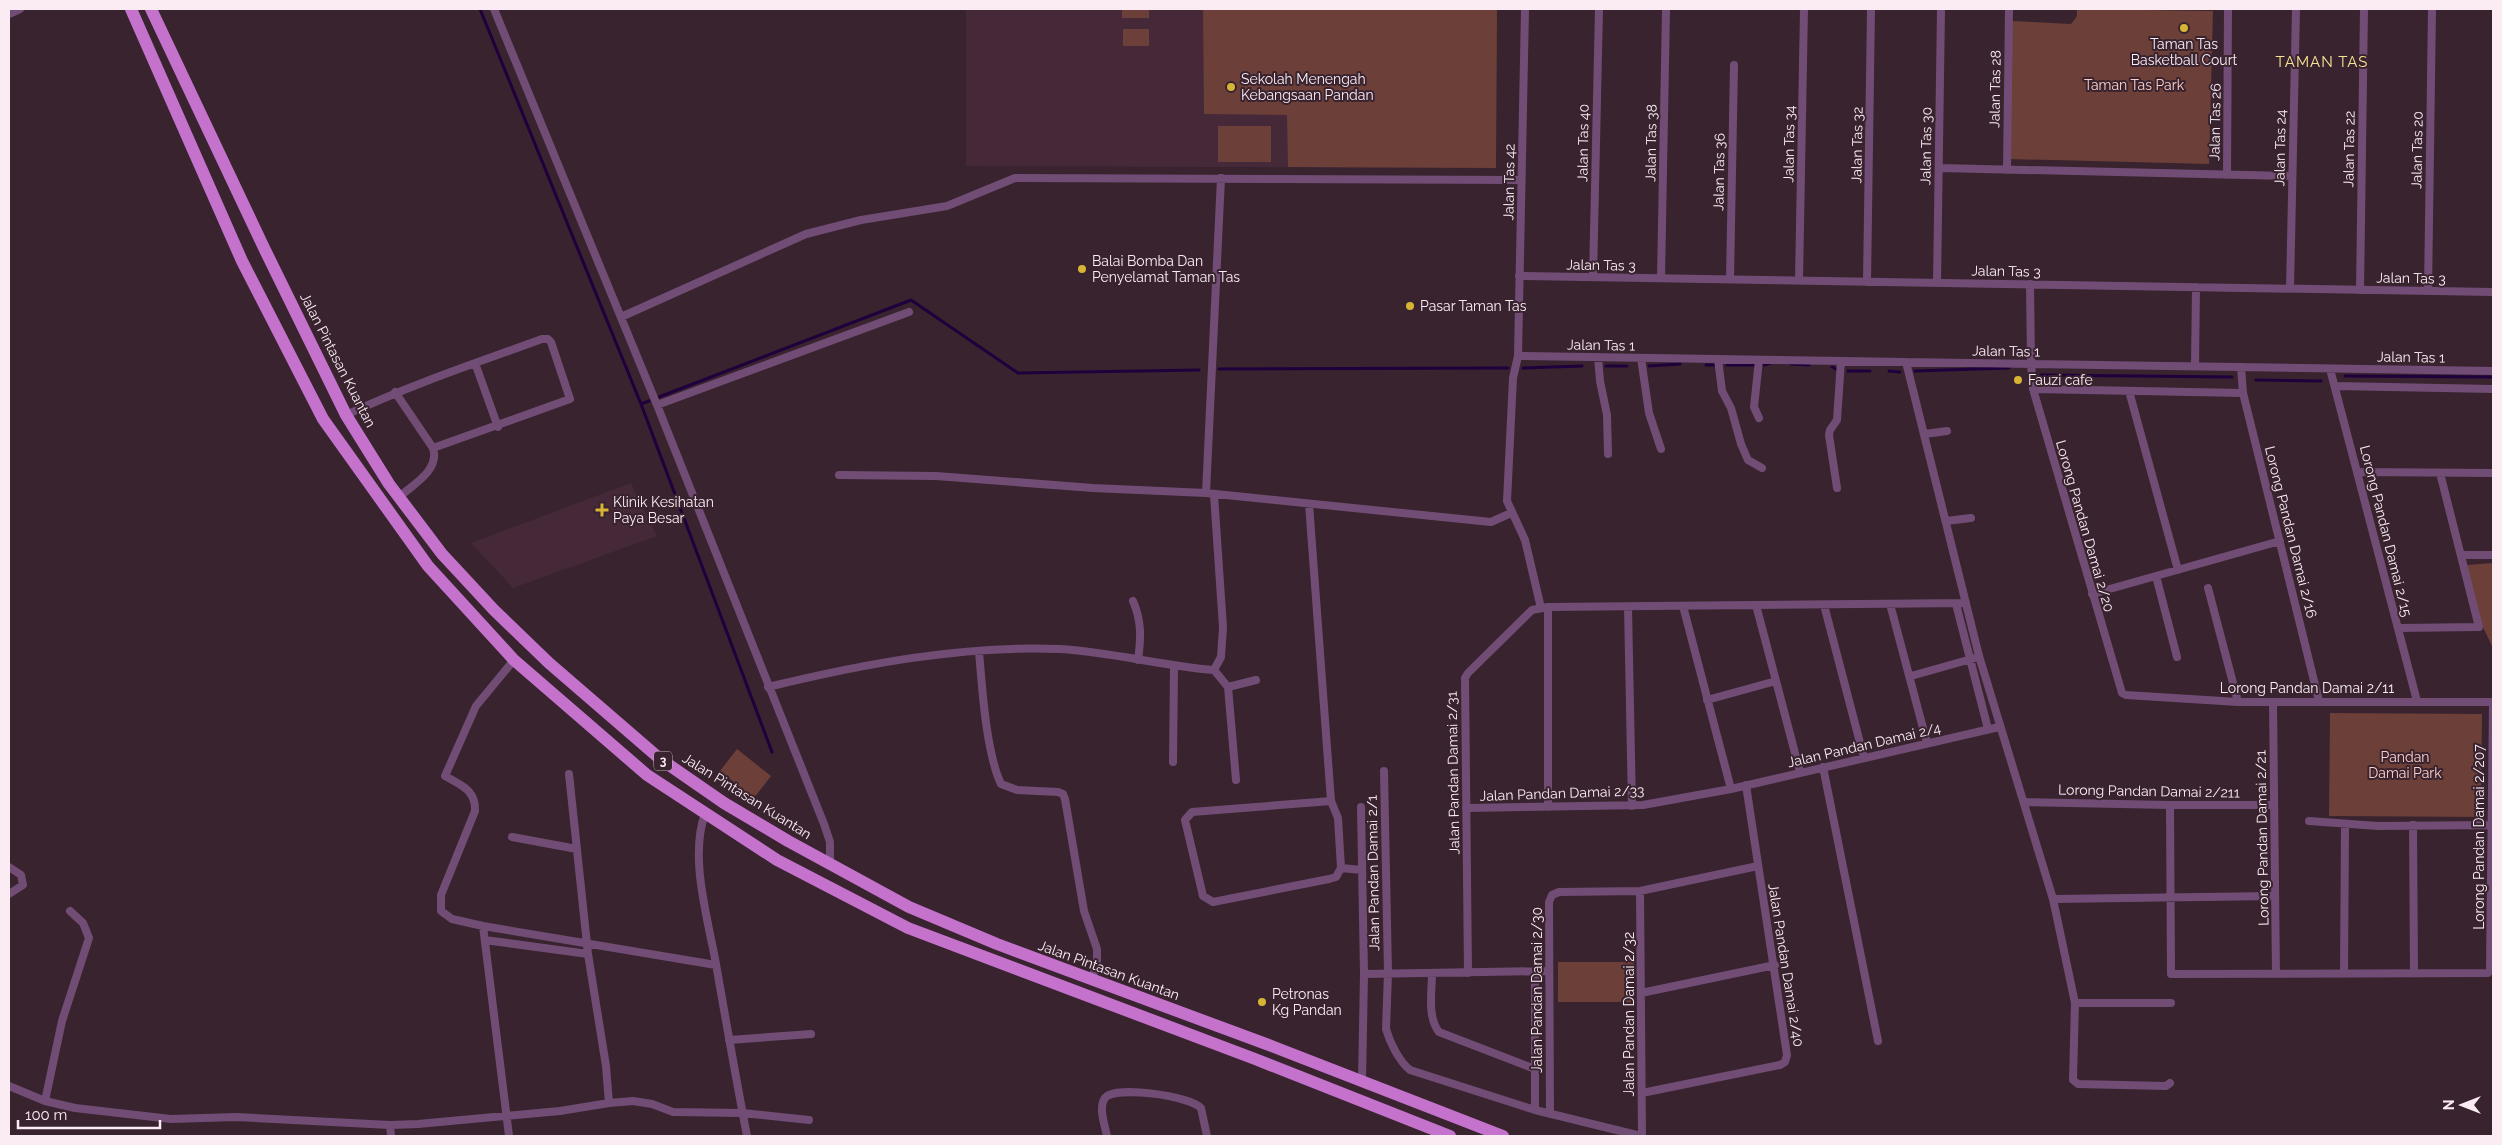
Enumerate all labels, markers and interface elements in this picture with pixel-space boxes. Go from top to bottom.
marker: Taman Tas Basketball Court [2178,22,2190,34]
place label: Taman Tas Basketball Court [2131,36,2238,68]
street label: Jalan Tas 28 [1986,50,2004,128]
district label: TAMAN TAS [2276,53,2368,71]
place label: Sekolah Menengah Kebangsaan Pandan [1241,71,1374,103]
park label: Taman Tas Park [2084,77,2185,93]
marker: Sekolah Menengah Kebangsaan Pandan [1225,81,1237,93]
street label: Jalan Tas 26 [2206,83,2224,161]
street label: Jalan Tas 40 [1574,104,1592,182]
street label: Jalan Tas 38 [1642,104,1660,182]
street label: Jalan Tas 34 [1780,105,1798,183]
street label: Jalan Tas 32 [1848,106,1866,184]
street label: Jalan Tas 30 [1917,107,1935,185]
street label: Jalan Tas 24 [2271,109,2289,187]
street label: Jalan Tas 22 [2340,111,2358,187]
street label: Jalan Tas 20 [2408,111,2426,189]
street label: Jalan Tas 36 [1710,133,1728,211]
street label: Jalan Tas 42 [1500,143,1518,221]
place label: Balai Bomba Dan Penyelamat Taman Tas [1092,253,1240,285]
street label: Jalan Tas 3 [1566,256,1636,274]
street label: Jalan Tas 3 [1971,262,2041,280]
marker: Balai Bomba Dan Penyelamat Taman Tas [1076,263,1088,275]
street label: Jalan Tas 3 [2376,269,2446,287]
street label: Jalan Pintasan Kuantan [297,290,379,430]
place label: Pasar Taman Tas [1420,298,1527,314]
marker: Pasar Taman Tas [1404,300,1416,312]
street label: Jalan Tas 1 [1567,336,1635,354]
street label: Jalan Tas 1 [1972,342,2040,360]
street label: Jalan Tas 1 [2377,348,2445,366]
place label: Fauzi cafe [2028,372,2093,388]
marker: Fauzi cafe [2012,374,2024,386]
street label: Lorong Pandan Damai 2/20 [2053,438,2117,614]
street label: Lorong Pandan Damai 2/16 [2262,444,2320,620]
street label: Lorong Pandan Damai 2/15 [2357,444,2415,619]
place label: Klinik Kesihatan Paya Besar [613,494,714,526]
marker: Klinik Kesihatan Paya Besar [595,503,609,517]
street label: Lorong Pandan Damai 2/11 [2220,680,2394,696]
street label: Jalan Pandan Damai 2/31 [1444,691,1462,855]
street label: Jalan Pandan Damai 2/4 [1786,719,1943,770]
street label: Lorong Pandan Damai 2/207 [2471,744,2487,930]
park label: Pandan Damai Park [2368,749,2442,781]
street label: Jalan Pintasan Kuantan [680,750,814,842]
street label: Lorong Pandan Damai 2/21 [2252,750,2272,926]
road number: 3 [654,751,672,770]
street label: Lorong Pandan Damai 2/211 [2058,781,2240,801]
street label: Jalan Pandan Damai 2/33 [1479,782,1645,804]
street label: Jalan Pandan Damai 2/1 [1364,795,1382,951]
street label: Jalan Pandan Damai 2/40 [1765,882,1807,1048]
street label: Jalan Pandan Damai 2/30 [1529,907,1545,1073]
street label: Jalan Pandan Damai 2/32 [1621,932,1637,1096]
street label: Jalan Pintasan Kuantan [1036,937,1182,1003]
place label: Petronas Kg Pandan [1272,986,1342,1018]
marker: Petronas Kg Pandan [1256,996,1268,1008]
north arrow [2437,1080,2487,1130]
scale bar [18,1098,160,1130]
text: N [2441,1100,2457,1110]
text: 100 m [25,1106,67,1124]

